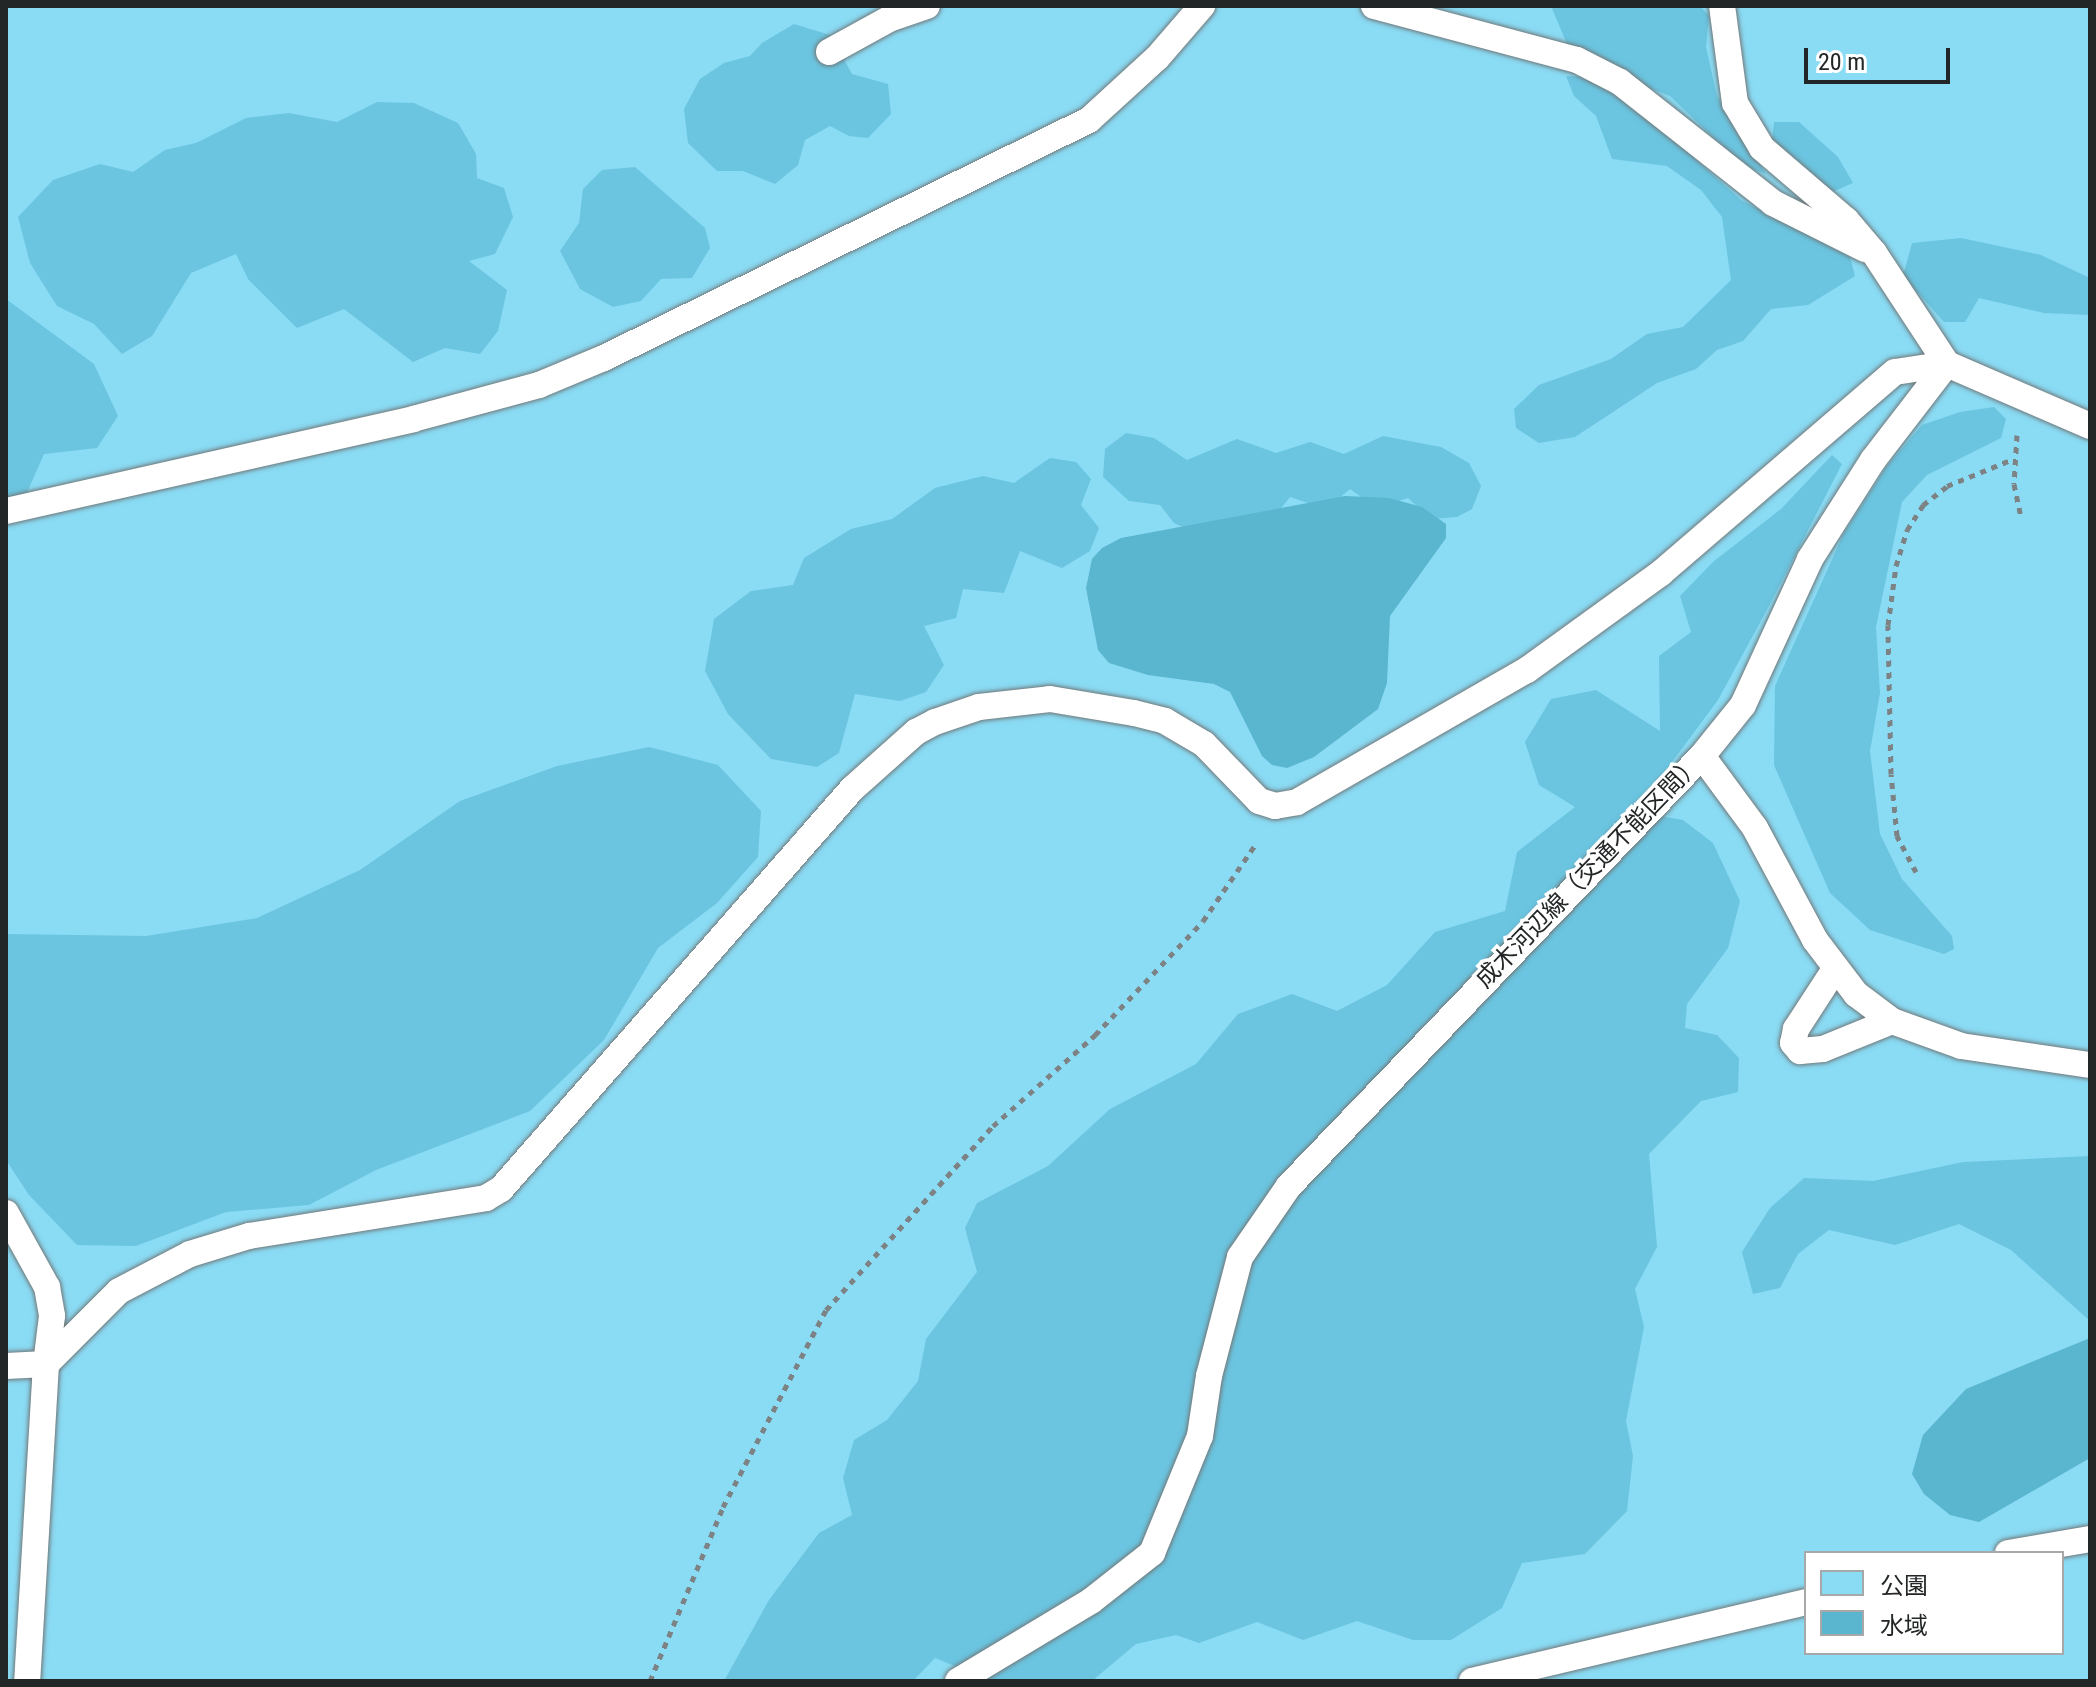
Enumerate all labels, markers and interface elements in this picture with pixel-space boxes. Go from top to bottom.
scale bar [1808,32,1954,82]
text: 20 m [1818,48,1865,76]
street label: 成木河辺線（交通不能区間） [1470,750,1708,994]
legend [1804,1551,2064,1655]
text: 公園 [1880,1572,1928,1600]
text: 水域 [1880,1612,1928,1640]

